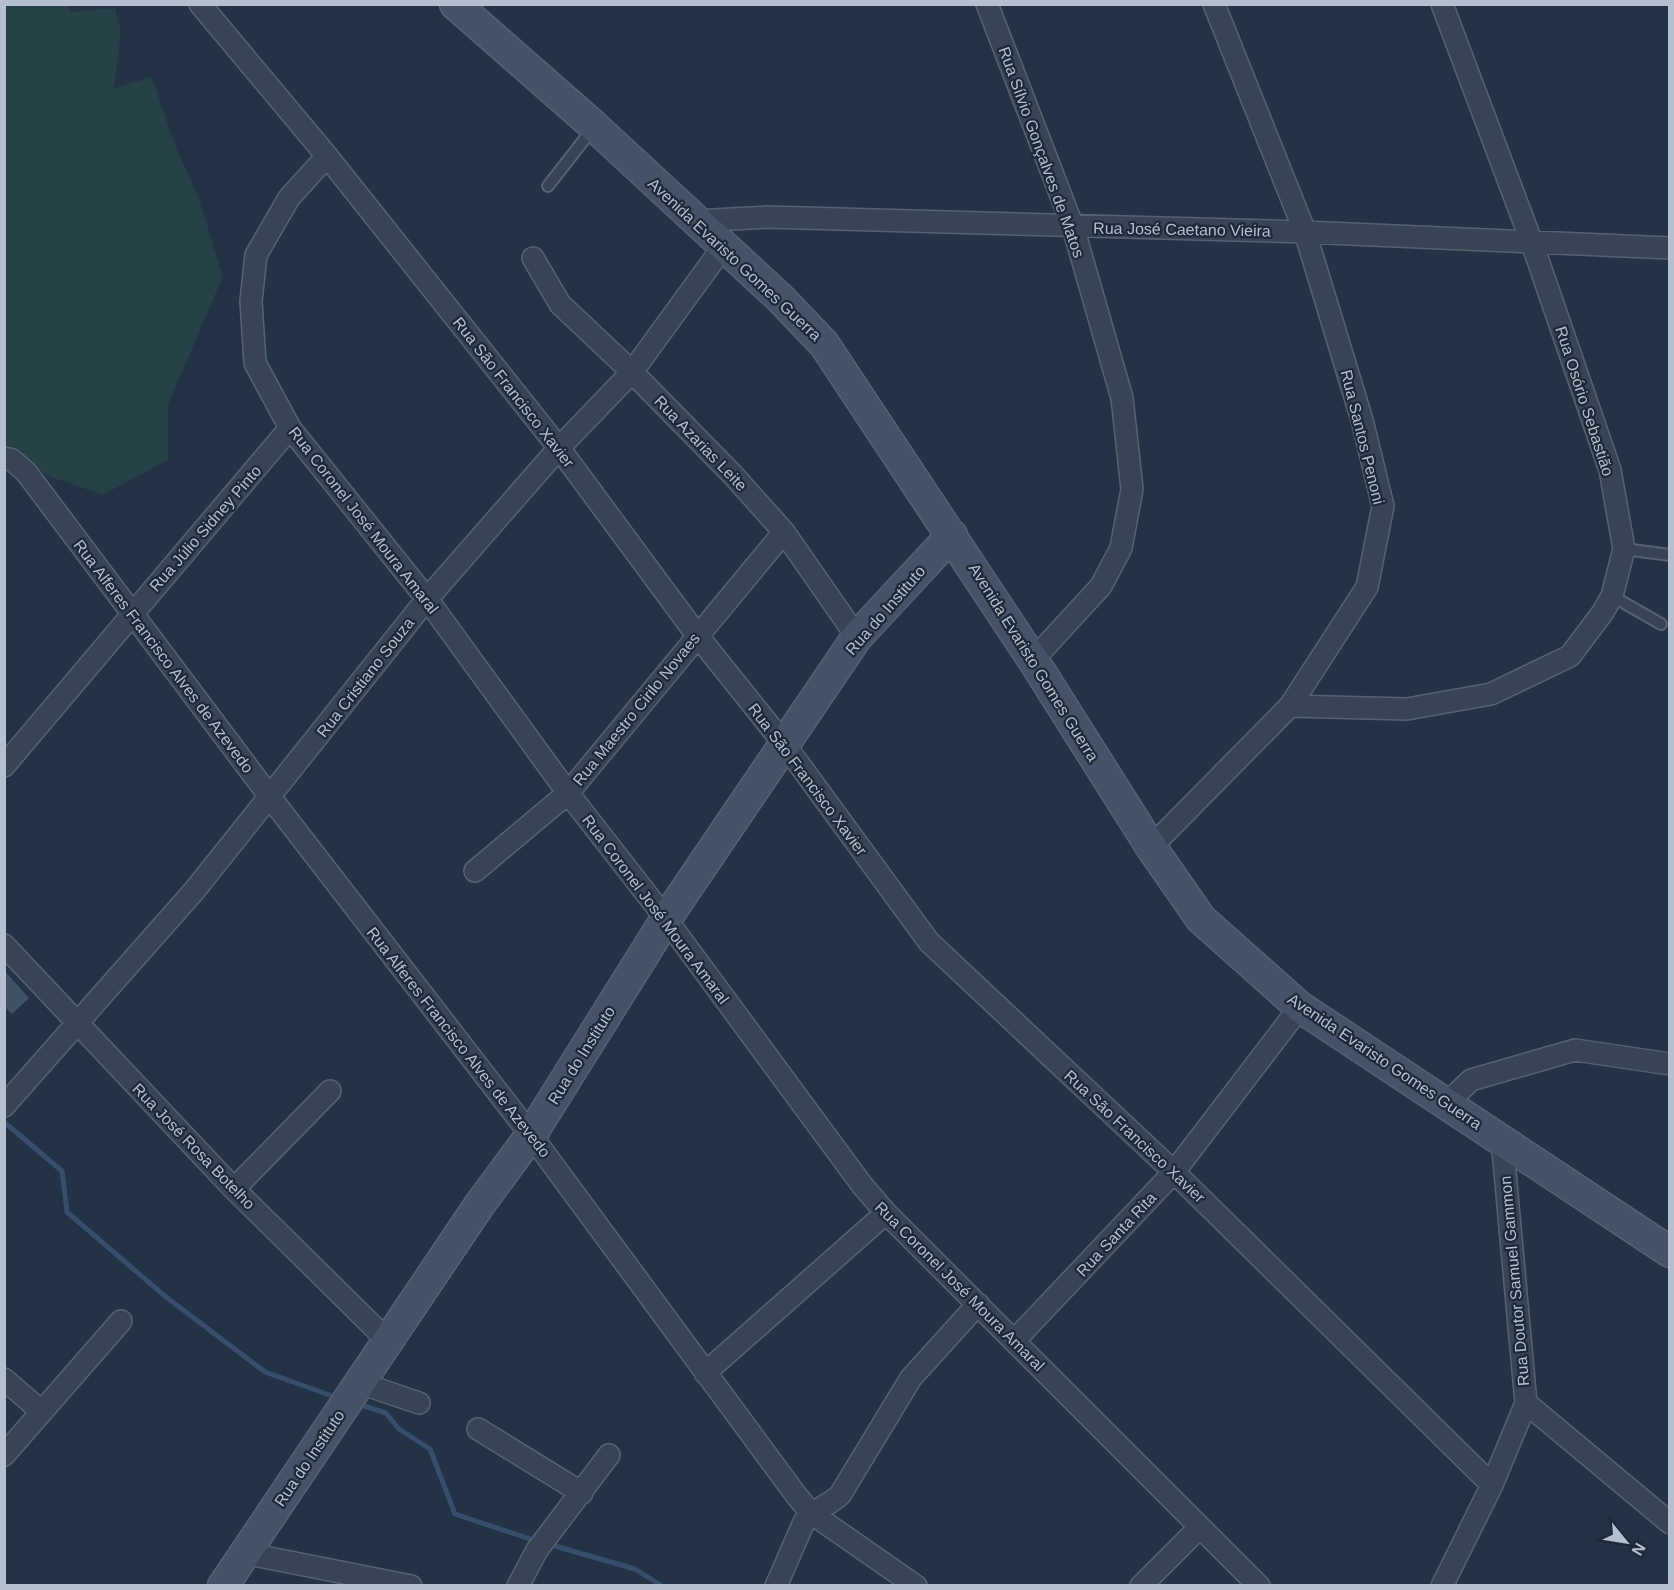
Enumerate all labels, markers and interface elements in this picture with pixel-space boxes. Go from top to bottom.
street label: Rua Sílvio Gonçalves de Matos [995,44,1088,260]
street label: Avenida Evaristo Gomes Guerra [645,175,825,344]
street label: Rua José Caetano Vieira [1093,219,1271,240]
street label: Rua São Francisco Xavier [450,314,578,471]
street label: Rua Osório Sebastião [1552,324,1617,478]
street label: Rua Santos Penoni [1338,368,1387,506]
street label: Rua Azarias Leite [651,392,750,494]
street label: Rua Coronel José Moura Amaral [285,424,442,617]
street label: Rua Júlio Sidney Pinto [146,462,265,595]
street label: Rua Alferes Francisco Alves de Azevedo [70,536,257,776]
street label: Avenida Evaristo Gomes Guerra [965,560,1102,764]
street label: Rua do Instituto [842,562,929,658]
street label: Rua Cristiano Souza [314,614,417,740]
street label: Rua Maestro Cirilo Novaes [570,630,703,789]
street label: Rua São Francisco Xavier [745,700,871,859]
street label: Rua Coronel José Moura Amaral [579,812,732,1007]
street label: Rua Alferes Francisco Alves de Azevedo [363,924,554,1161]
street label: Avenida Evaristo Gomes Guerra [1285,990,1485,1133]
street label: Rua do Instituto [545,1003,618,1107]
street label: Rua São Francisco Xavier [1061,1067,1209,1206]
street label: Rua José Rosa Botelho [129,1080,258,1213]
street label: Rua Doutor Samuel Gammon [1497,1175,1532,1387]
street label: Rua Santa Rita [1073,1189,1160,1280]
street label: Rua Coronel José Moura Amaral [872,1198,1048,1374]
street label: Rua do Instituto [271,1407,348,1509]
north arrow [1596,1512,1656,1572]
text: N [1628,1540,1649,1559]

